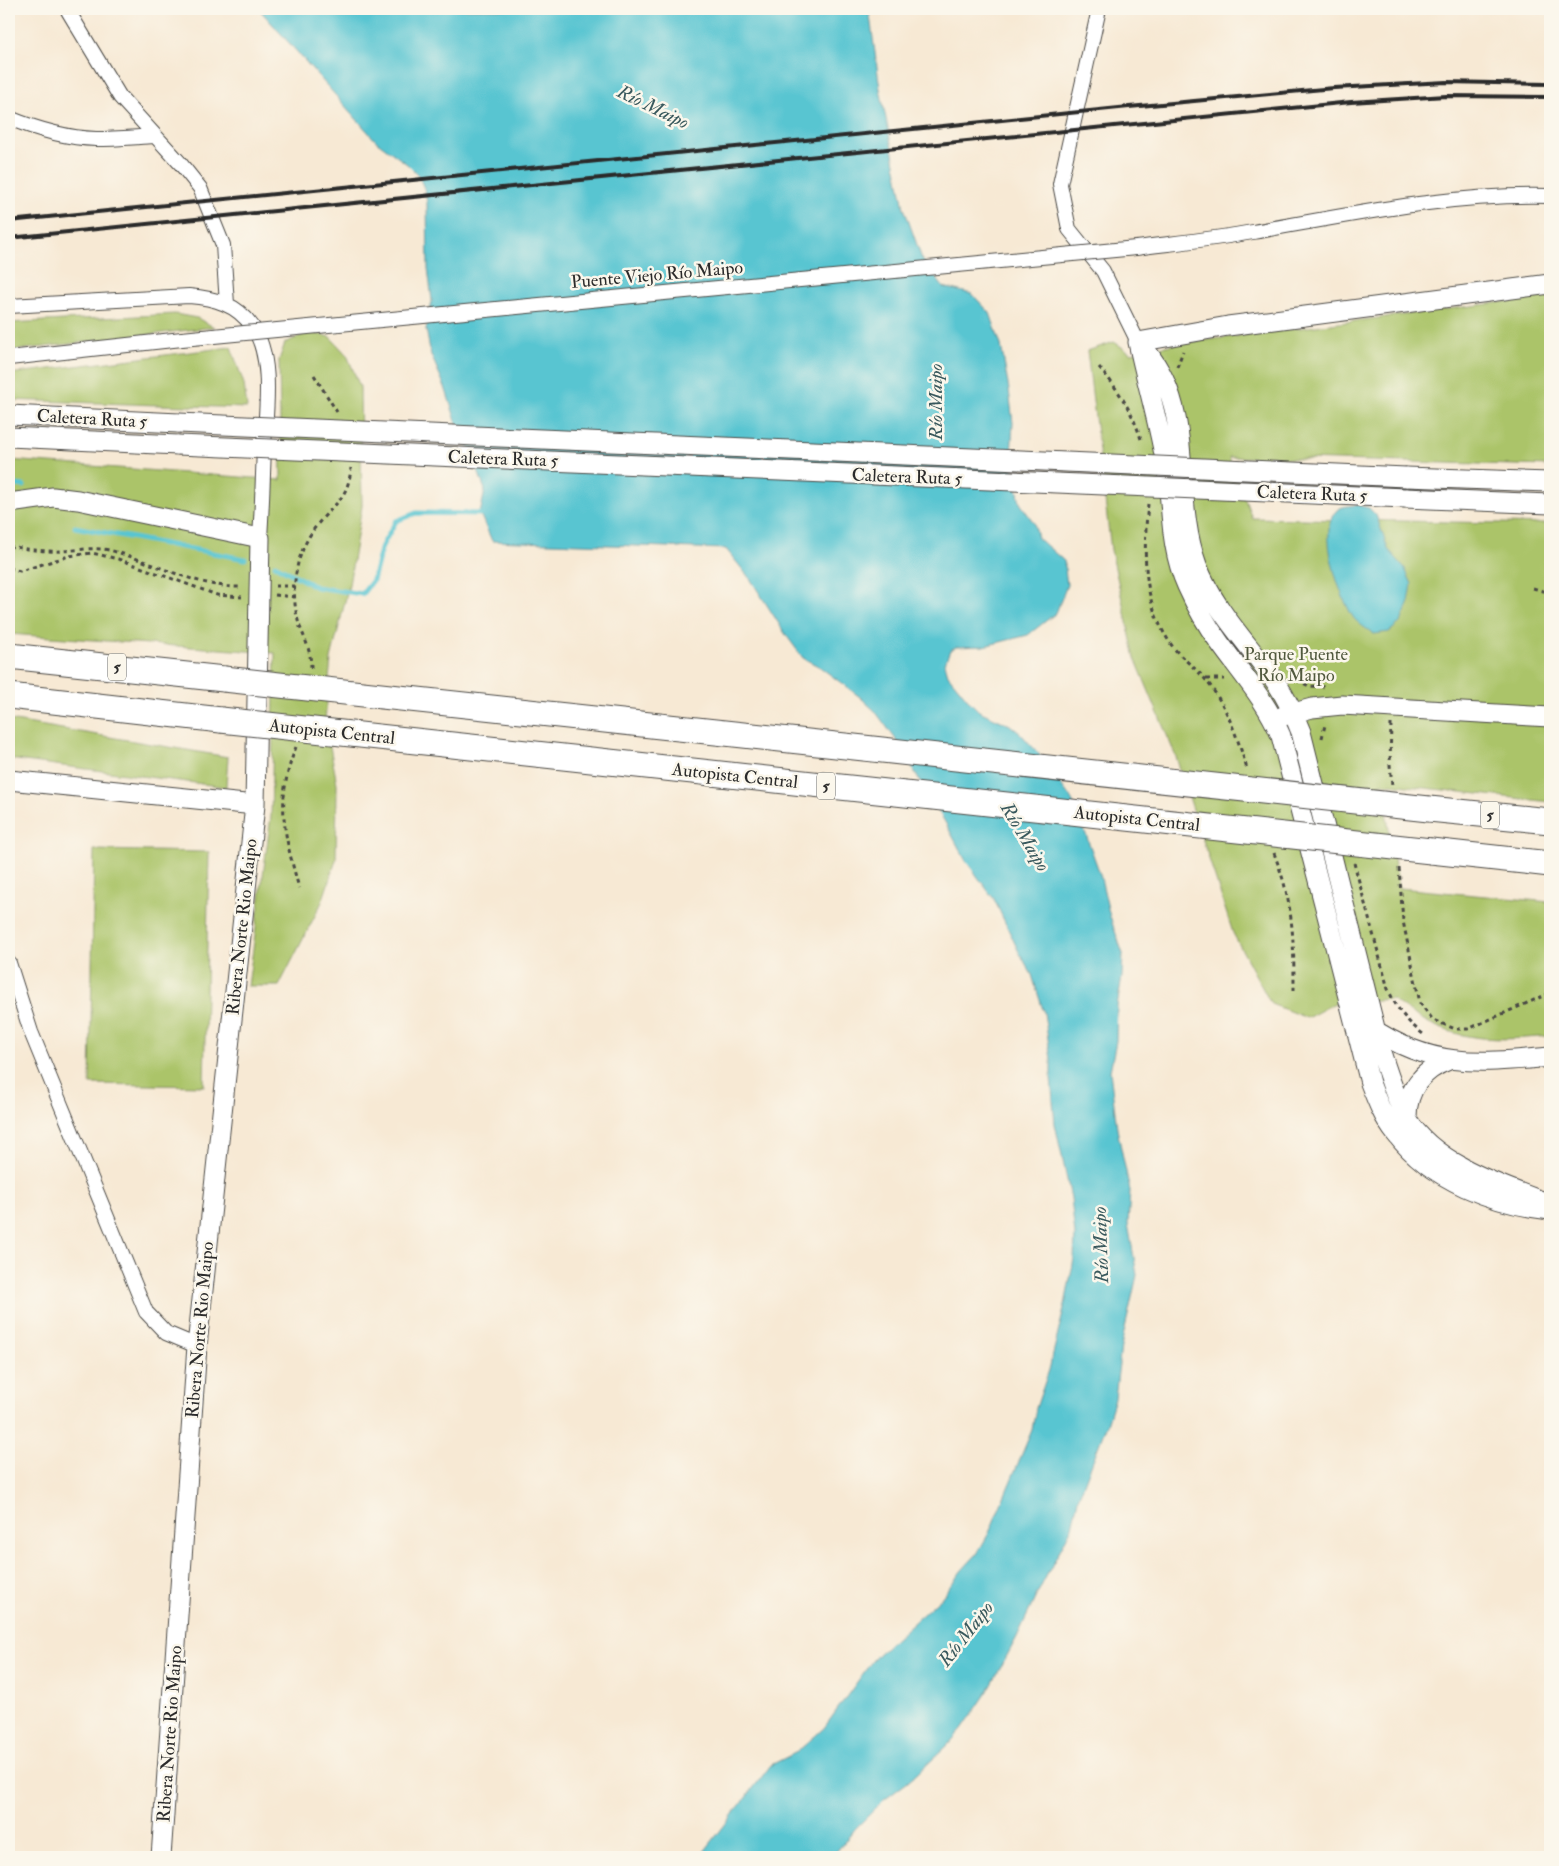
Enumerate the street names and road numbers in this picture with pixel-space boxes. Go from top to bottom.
street label: Puente Viejo Río Maipo [570,256,744,294]
street label: Caletera Ruta 5 [36,405,148,433]
street label: Caletera Ruta 5 [447,446,559,472]
street label: Caletera Ruta 5 [851,464,963,490]
street label: Caletera Ruta 5 [1256,481,1368,507]
road number: 5 [108,654,126,680]
street label: Autopista Central [267,714,396,750]
street label: Autopista Central [670,758,799,794]
road number: 5 [817,772,835,799]
street label: Autopista Central [1072,801,1201,837]
road number: 5 [1481,802,1499,828]
street label: Ribera Norte Rio Maipo [221,837,263,1016]
street label: Ribera Norte Rio Maipo [181,1240,219,1419]
street label: Ribera Norte Rio Maipo [152,1644,188,1823]

